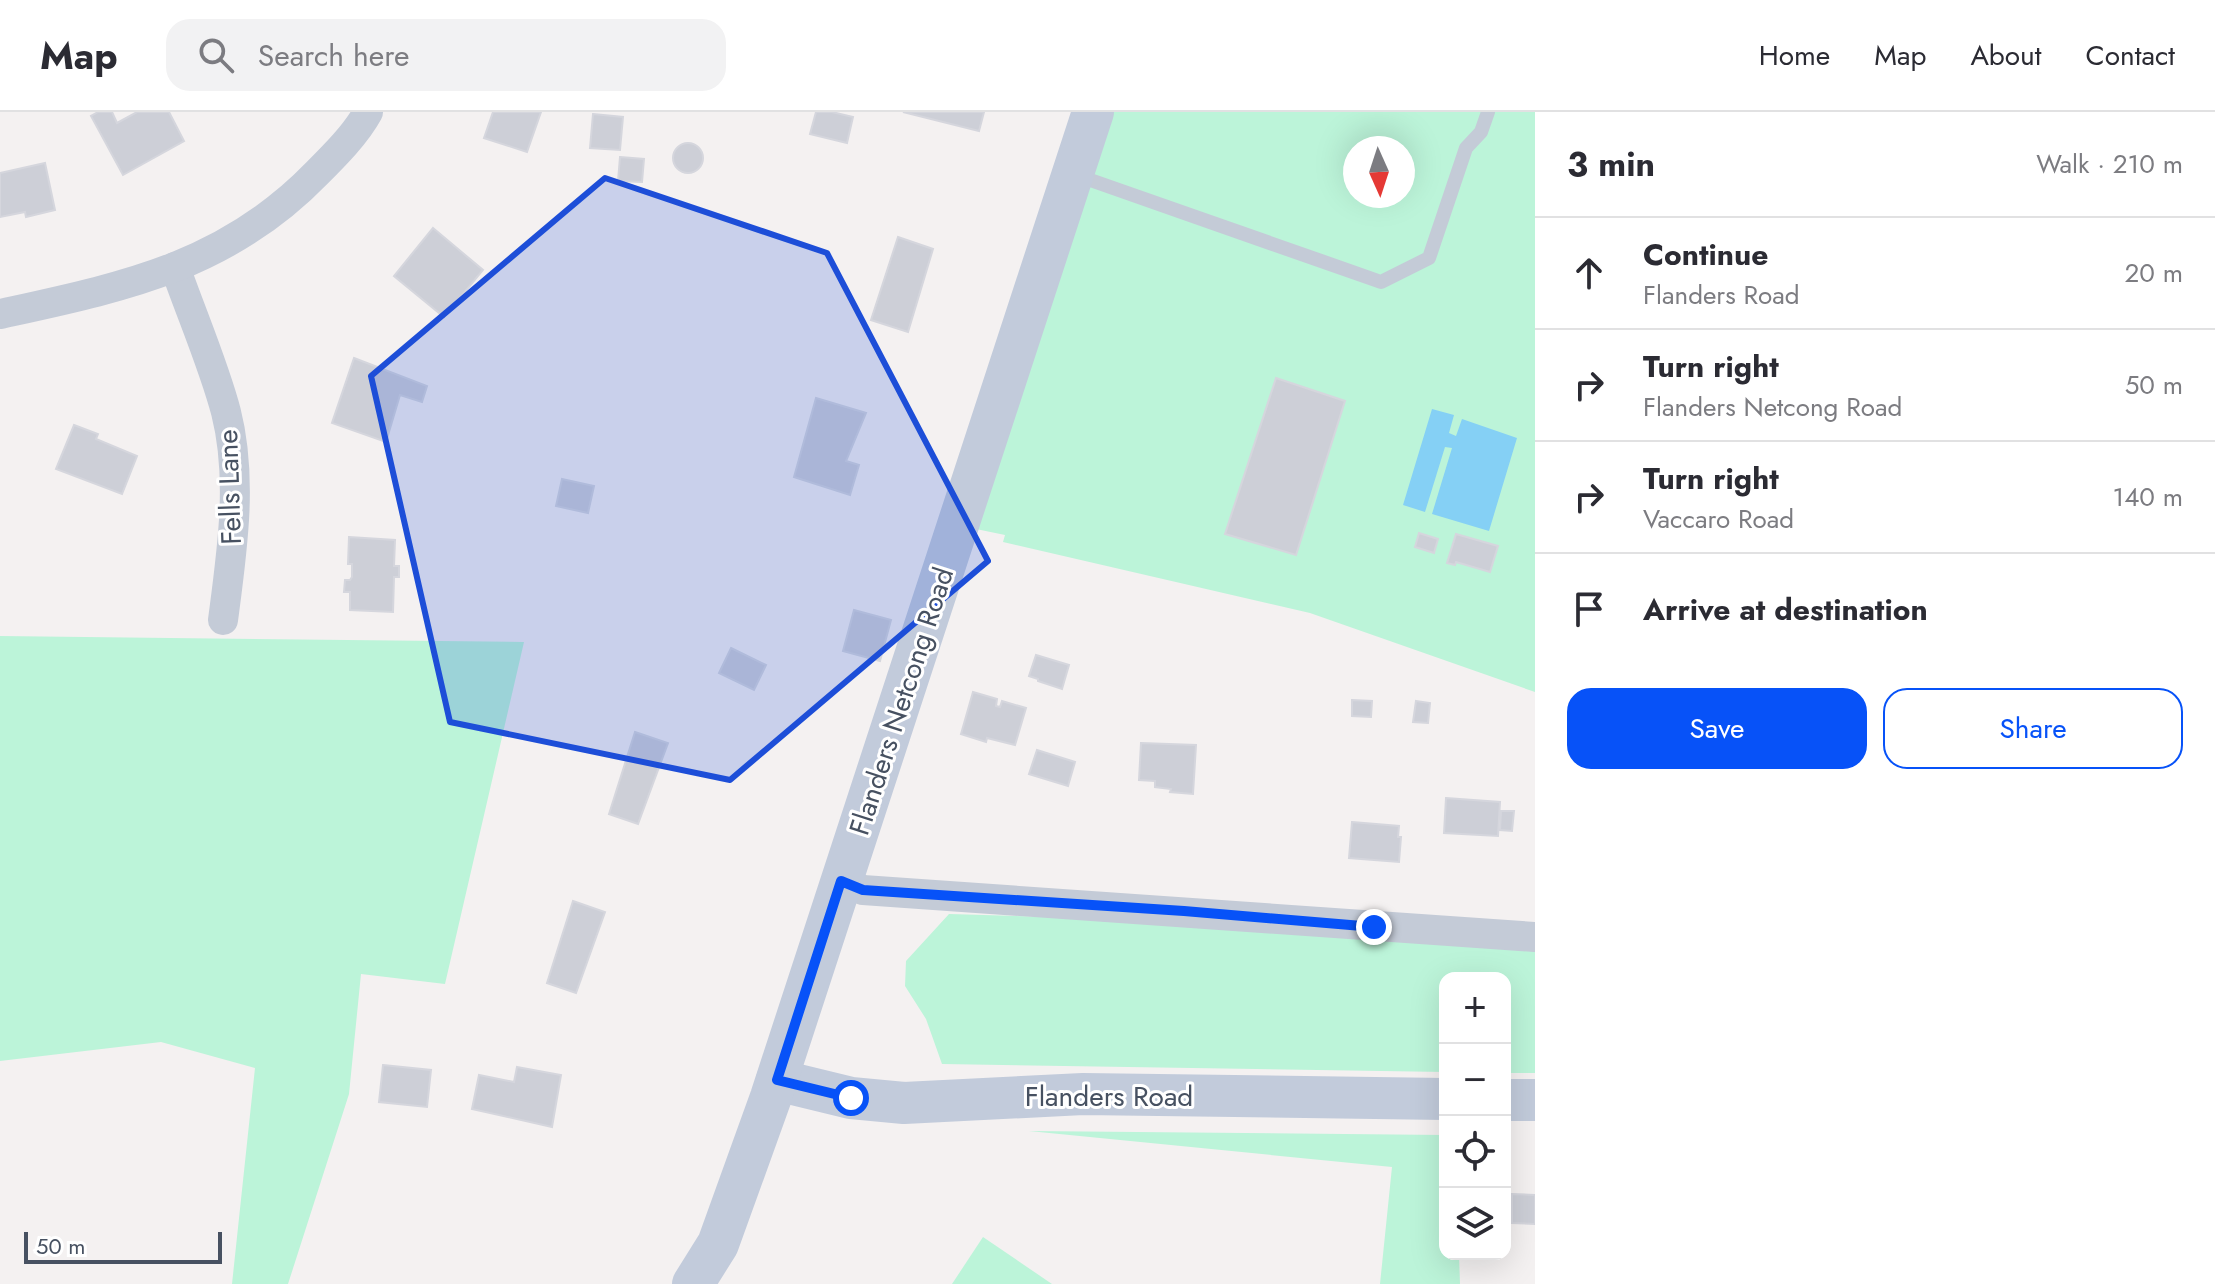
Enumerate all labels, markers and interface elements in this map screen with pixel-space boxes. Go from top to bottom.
search box [166,19,726,91]
text: Map [40,28,118,83]
icon: search [194,33,238,77]
text: Search here [258,34,410,77]
text: Home [1759,35,1830,76]
text: Map [1874,35,1926,76]
text: About [1970,35,2042,76]
text: Contact [2086,35,2175,76]
north arrow [1343,136,1415,208]
text: 3 min [1567,140,1655,189]
text: Walk · 210 m [2036,145,2183,183]
text: Continue [1643,233,1769,276]
icon: ahead [1567,251,1611,295]
text: 20 m [2125,254,2183,292]
text: Flanders Road [1643,276,1800,314]
text: Turn right [1643,345,1779,388]
icon: right [1567,363,1611,407]
text: 50 m [2125,366,2183,404]
text: Flanders Netcong Road [1643,388,1902,426]
street label: Fells Lane [207,429,252,545]
text: Turn right [1643,457,1779,500]
icon: right [1567,475,1611,519]
text: 140 m [2112,478,2183,516]
text: Vaccaro Road [1643,500,1794,538]
street label: Flanders Netcong Road [839,562,964,840]
icon: arrive [1567,587,1611,631]
text: Arrive at destination [1643,588,1928,631]
button: Save [1567,688,1867,769]
button: Share [1883,688,2183,769]
route end [1356,909,1392,945]
map controls [1439,972,1511,1260]
button: + [1439,972,1511,1044]
button: − [1439,1044,1511,1116]
street label: Flanders Road [1025,1076,1193,1117]
route start [833,1080,869,1116]
button: locate [1439,1116,1511,1188]
button: layers [1439,1188,1511,1260]
scale bar [24,1228,222,1264]
text: 50 m [36,1230,85,1262]

